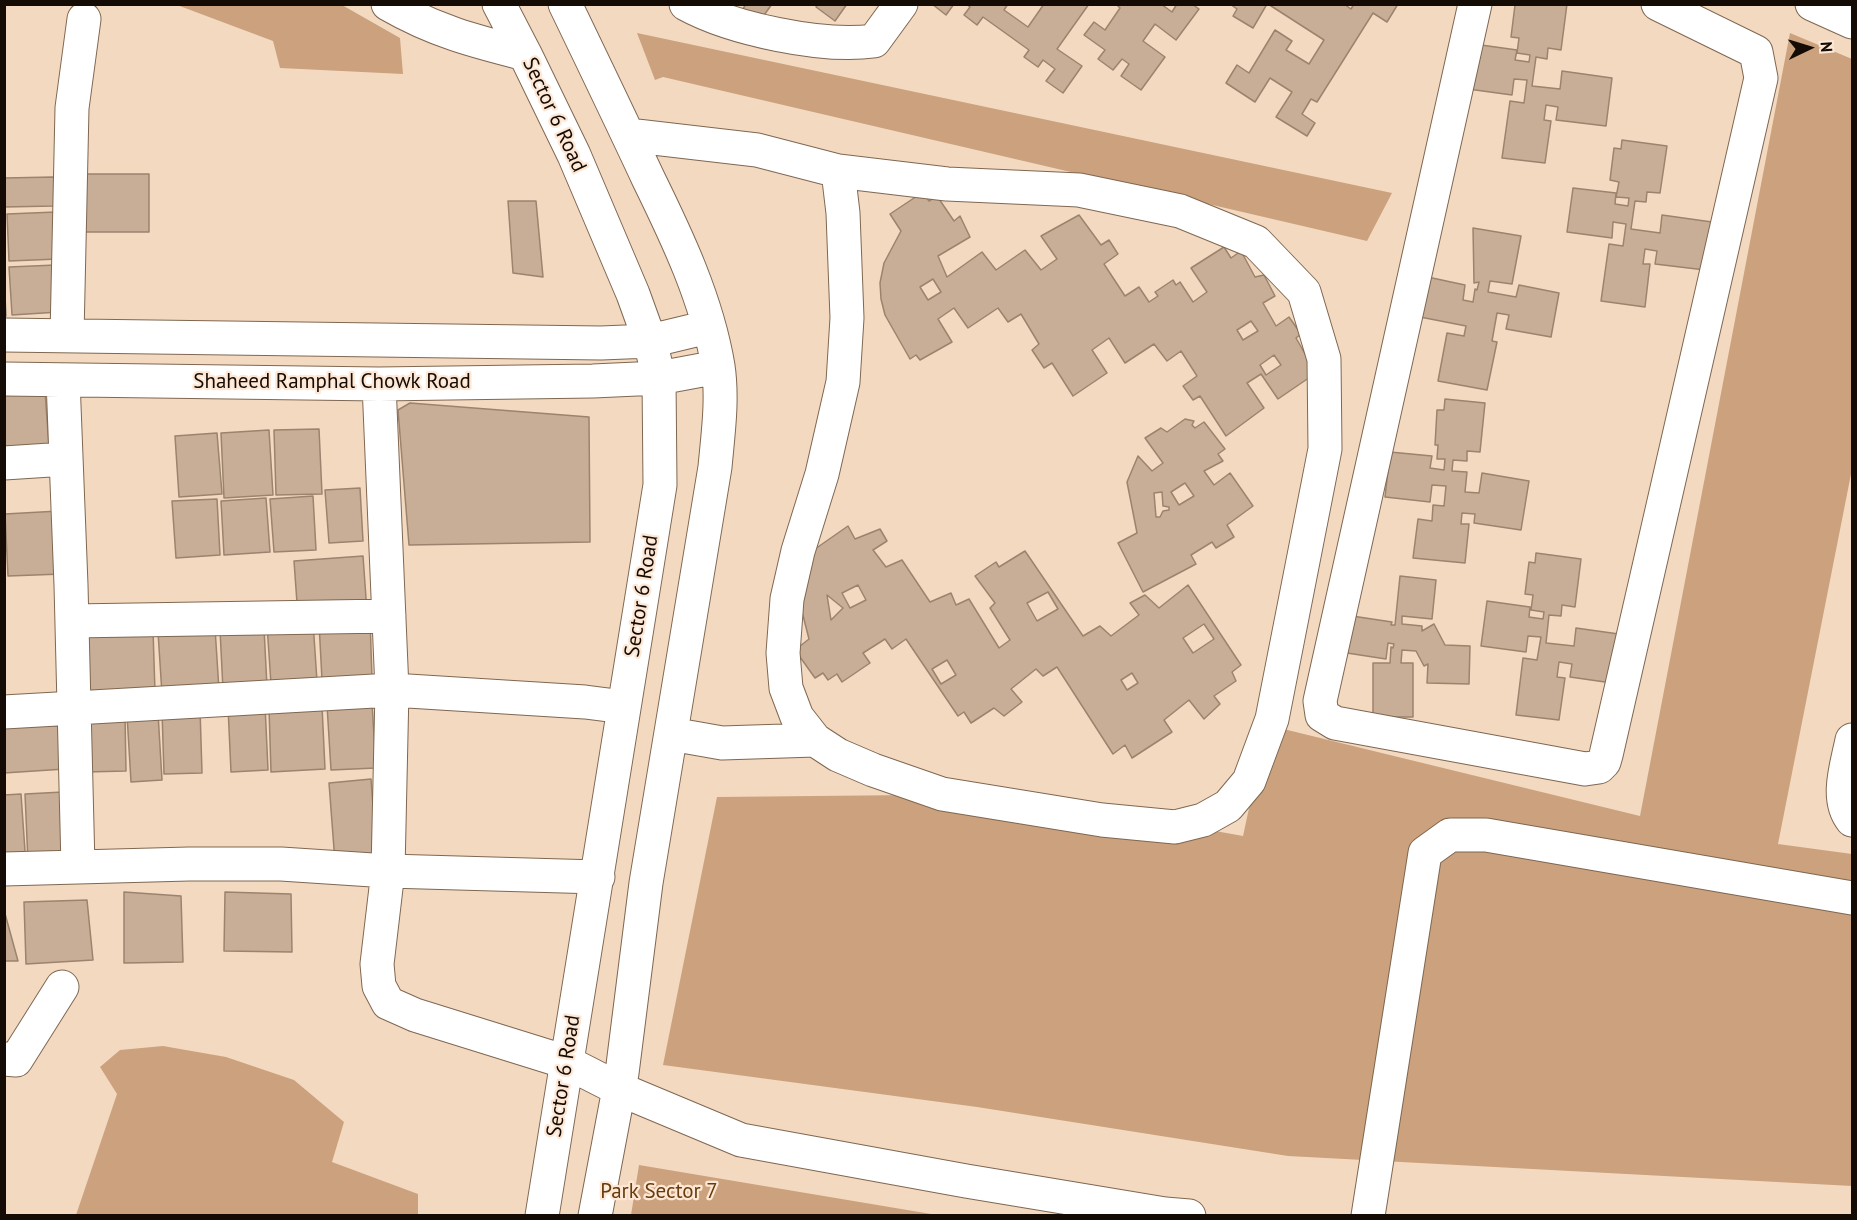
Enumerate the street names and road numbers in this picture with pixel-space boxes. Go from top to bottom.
street label: Sector 6 Road [516,54,592,176]
street label: Shaheed Ramphal Chowk Road [193,369,471,395]
street label: Sector 6 Road [620,533,664,659]
street label: Sector 6 Road [542,1013,586,1139]

